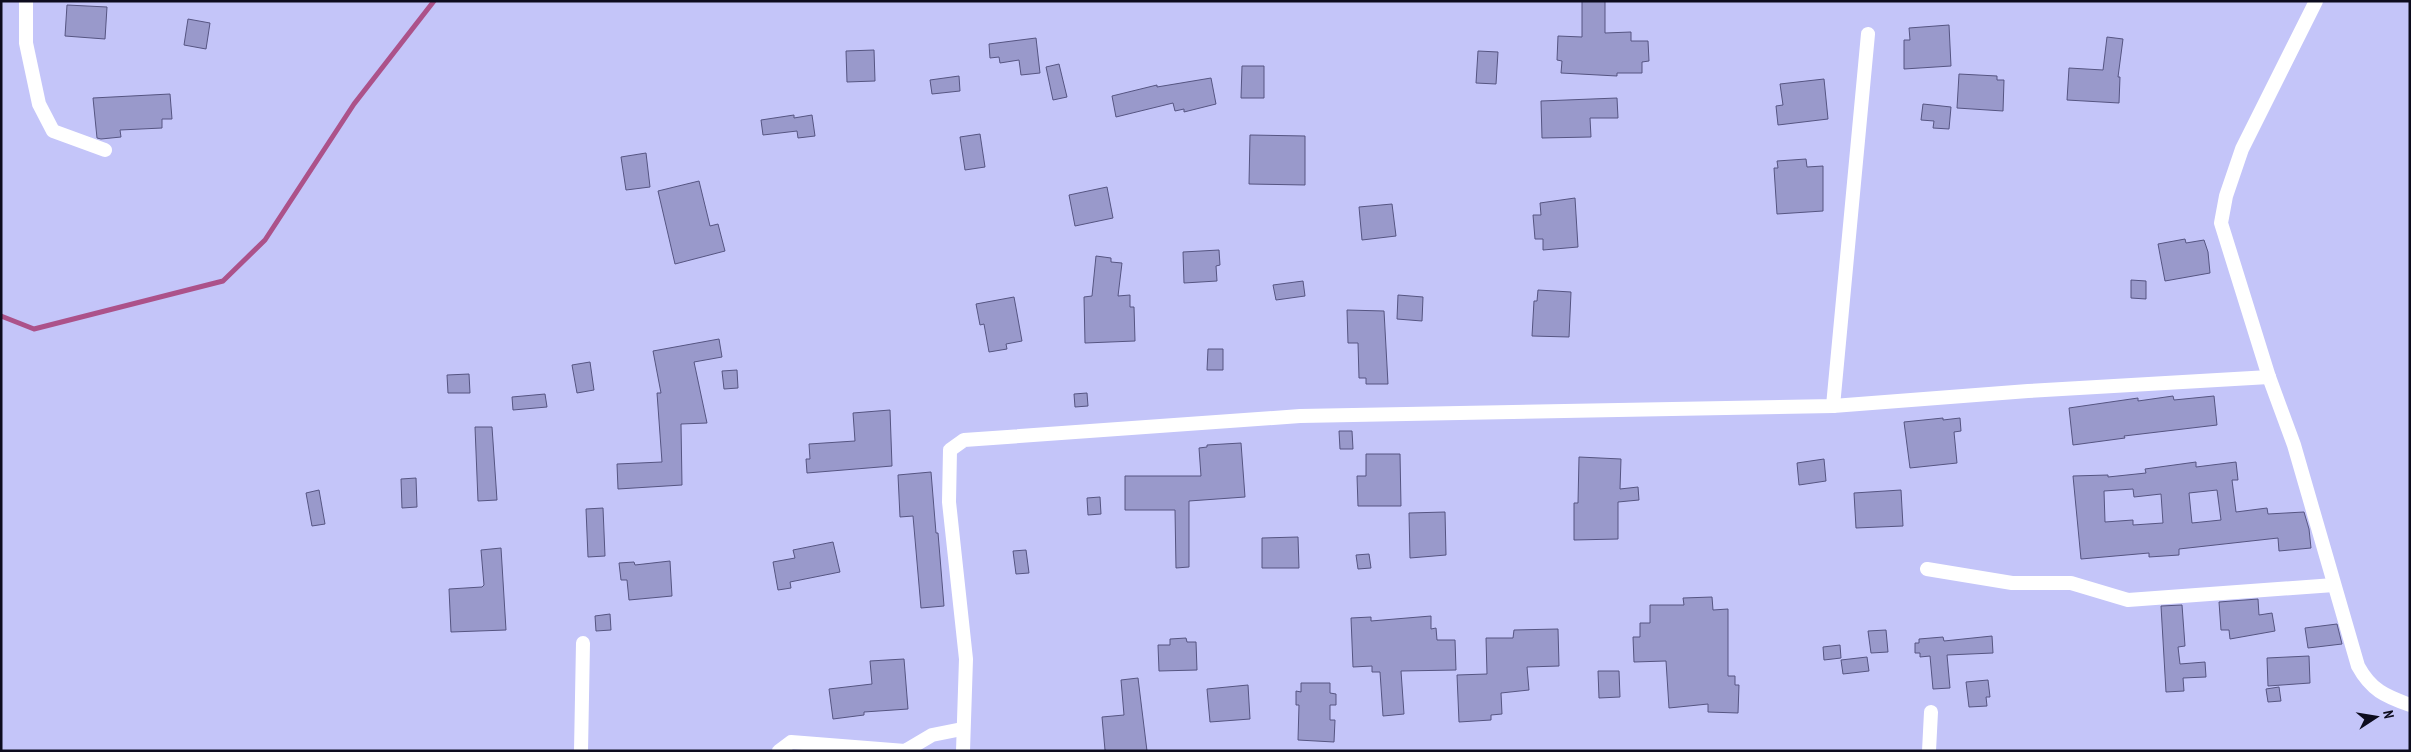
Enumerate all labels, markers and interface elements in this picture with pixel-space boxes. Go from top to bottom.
north arrow [2351,692,2401,742]
text: N [2379,709,2398,720]

